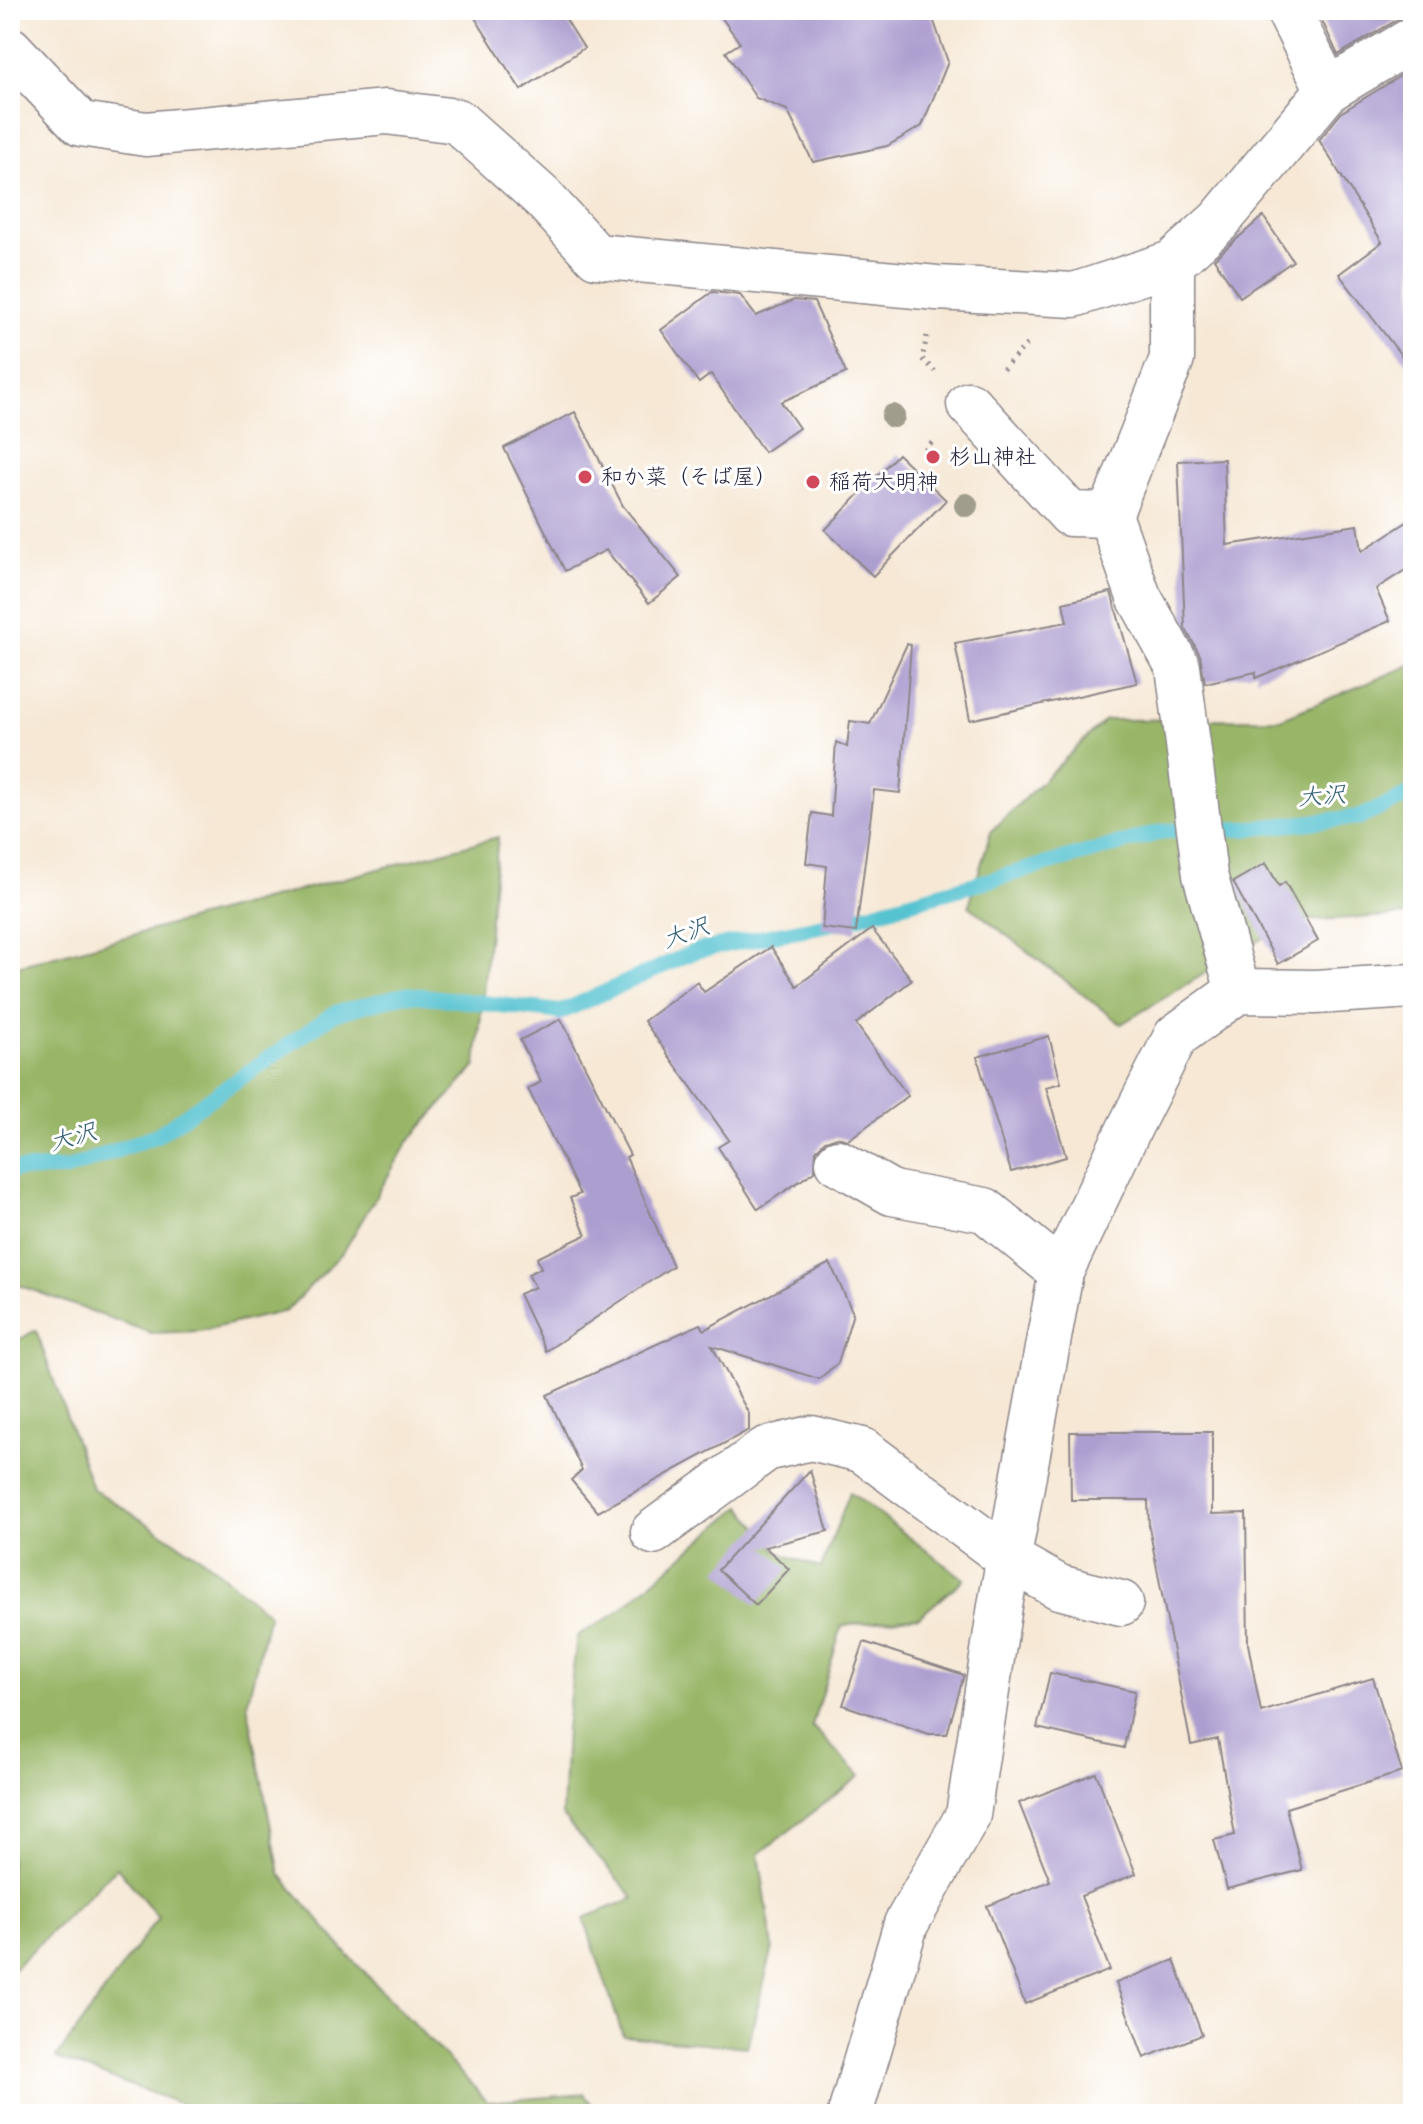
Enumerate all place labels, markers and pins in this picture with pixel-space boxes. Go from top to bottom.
place label: 杉山神社 [949,443,1037,471]
marker: 杉山神社 [924,448,942,466]
place label: 和か菜（そば屋） [601,463,777,491]
marker: 和か菜（そば屋） [576,468,594,486]
place label: 稲荷大明神 [829,468,939,496]
marker: 稲荷大明神 [804,473,822,491]

